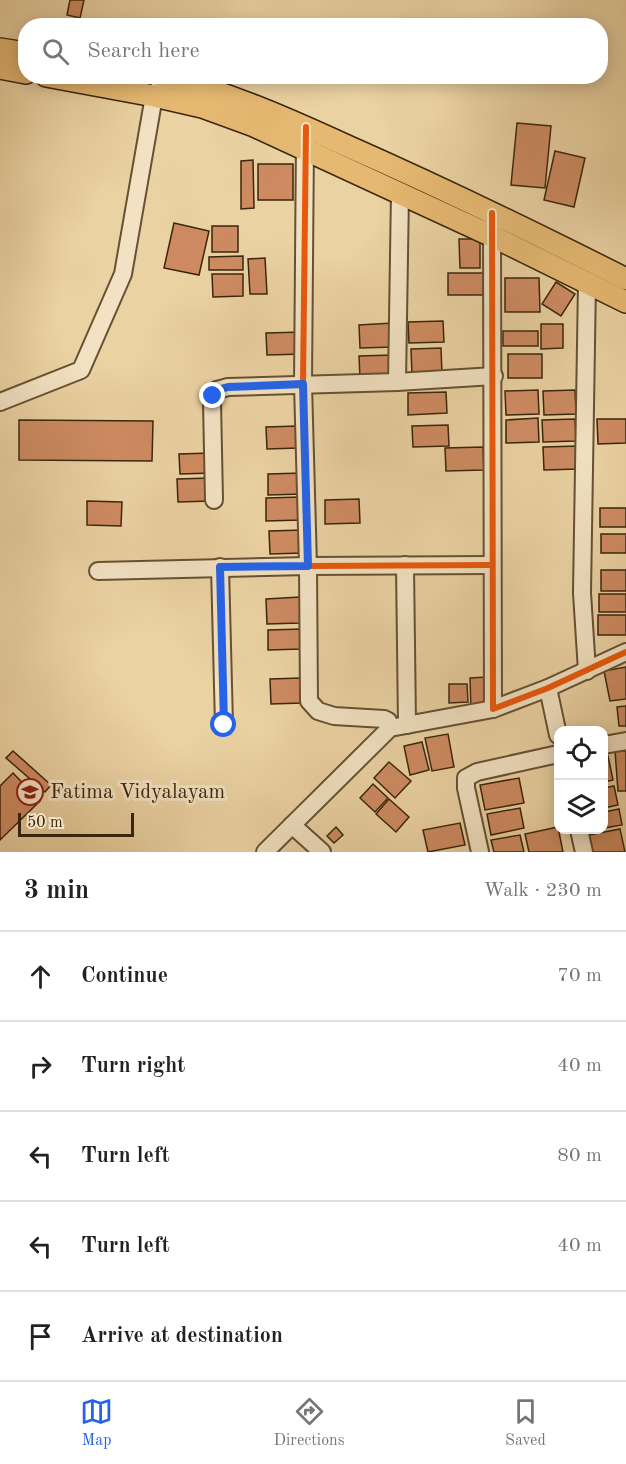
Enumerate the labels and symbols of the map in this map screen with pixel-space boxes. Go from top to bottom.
route end [199,382,225,408]
route start [210,711,236,737]
school or university icon: Fatima Vidyalayam [15,777,45,807]
place label: Fatima Vidyalayam [50,782,225,803]
scale bar [18,810,134,838]

